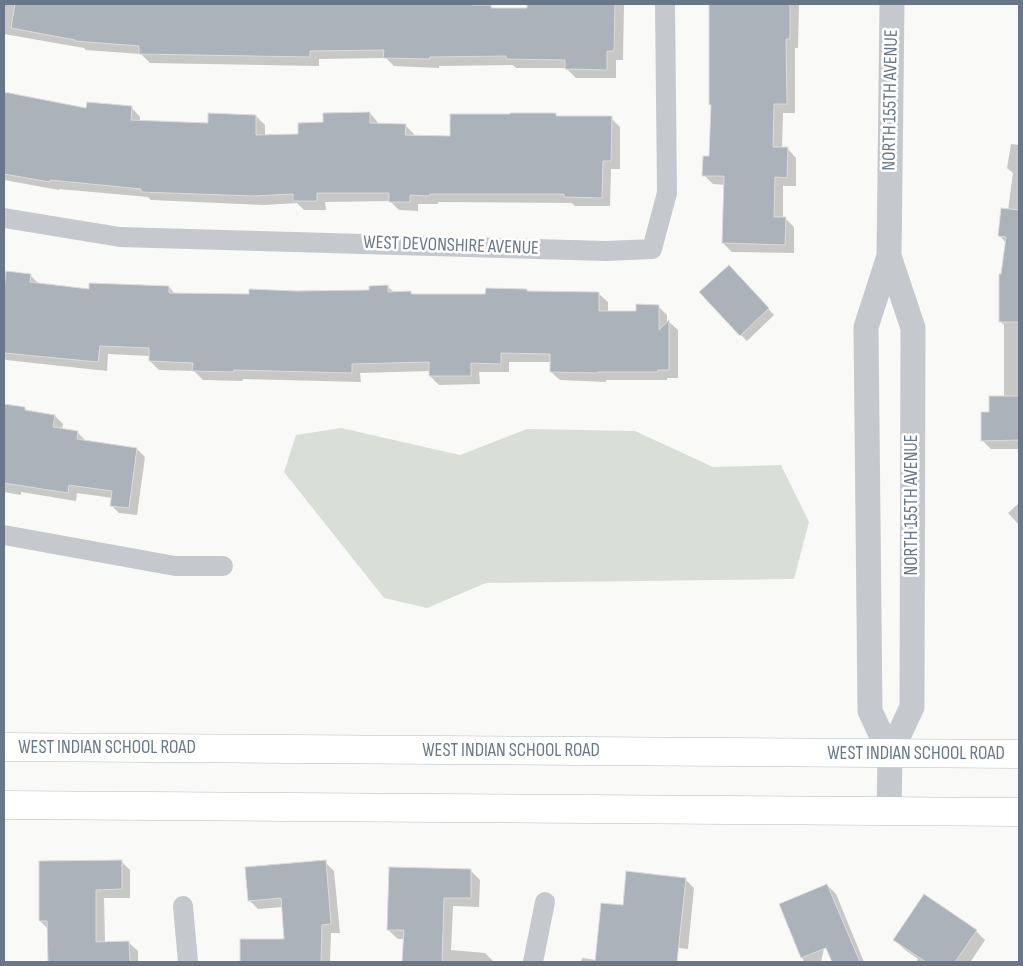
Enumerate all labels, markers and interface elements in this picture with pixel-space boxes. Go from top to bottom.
street label: NORTH 155TH AVENUE [878,29,904,171]
street label: WEST DEVONSHIRE AVENUE [363,232,539,260]
street label: NORTH 155TH AVENUE [901,434,923,576]
street label: WEST INDIAN SCHOOL ROAD [18,737,196,759]
street label: WEST INDIAN SCHOOL ROAD [422,740,600,762]
street label: WEST INDIAN SCHOOL ROAD [827,743,1005,765]

